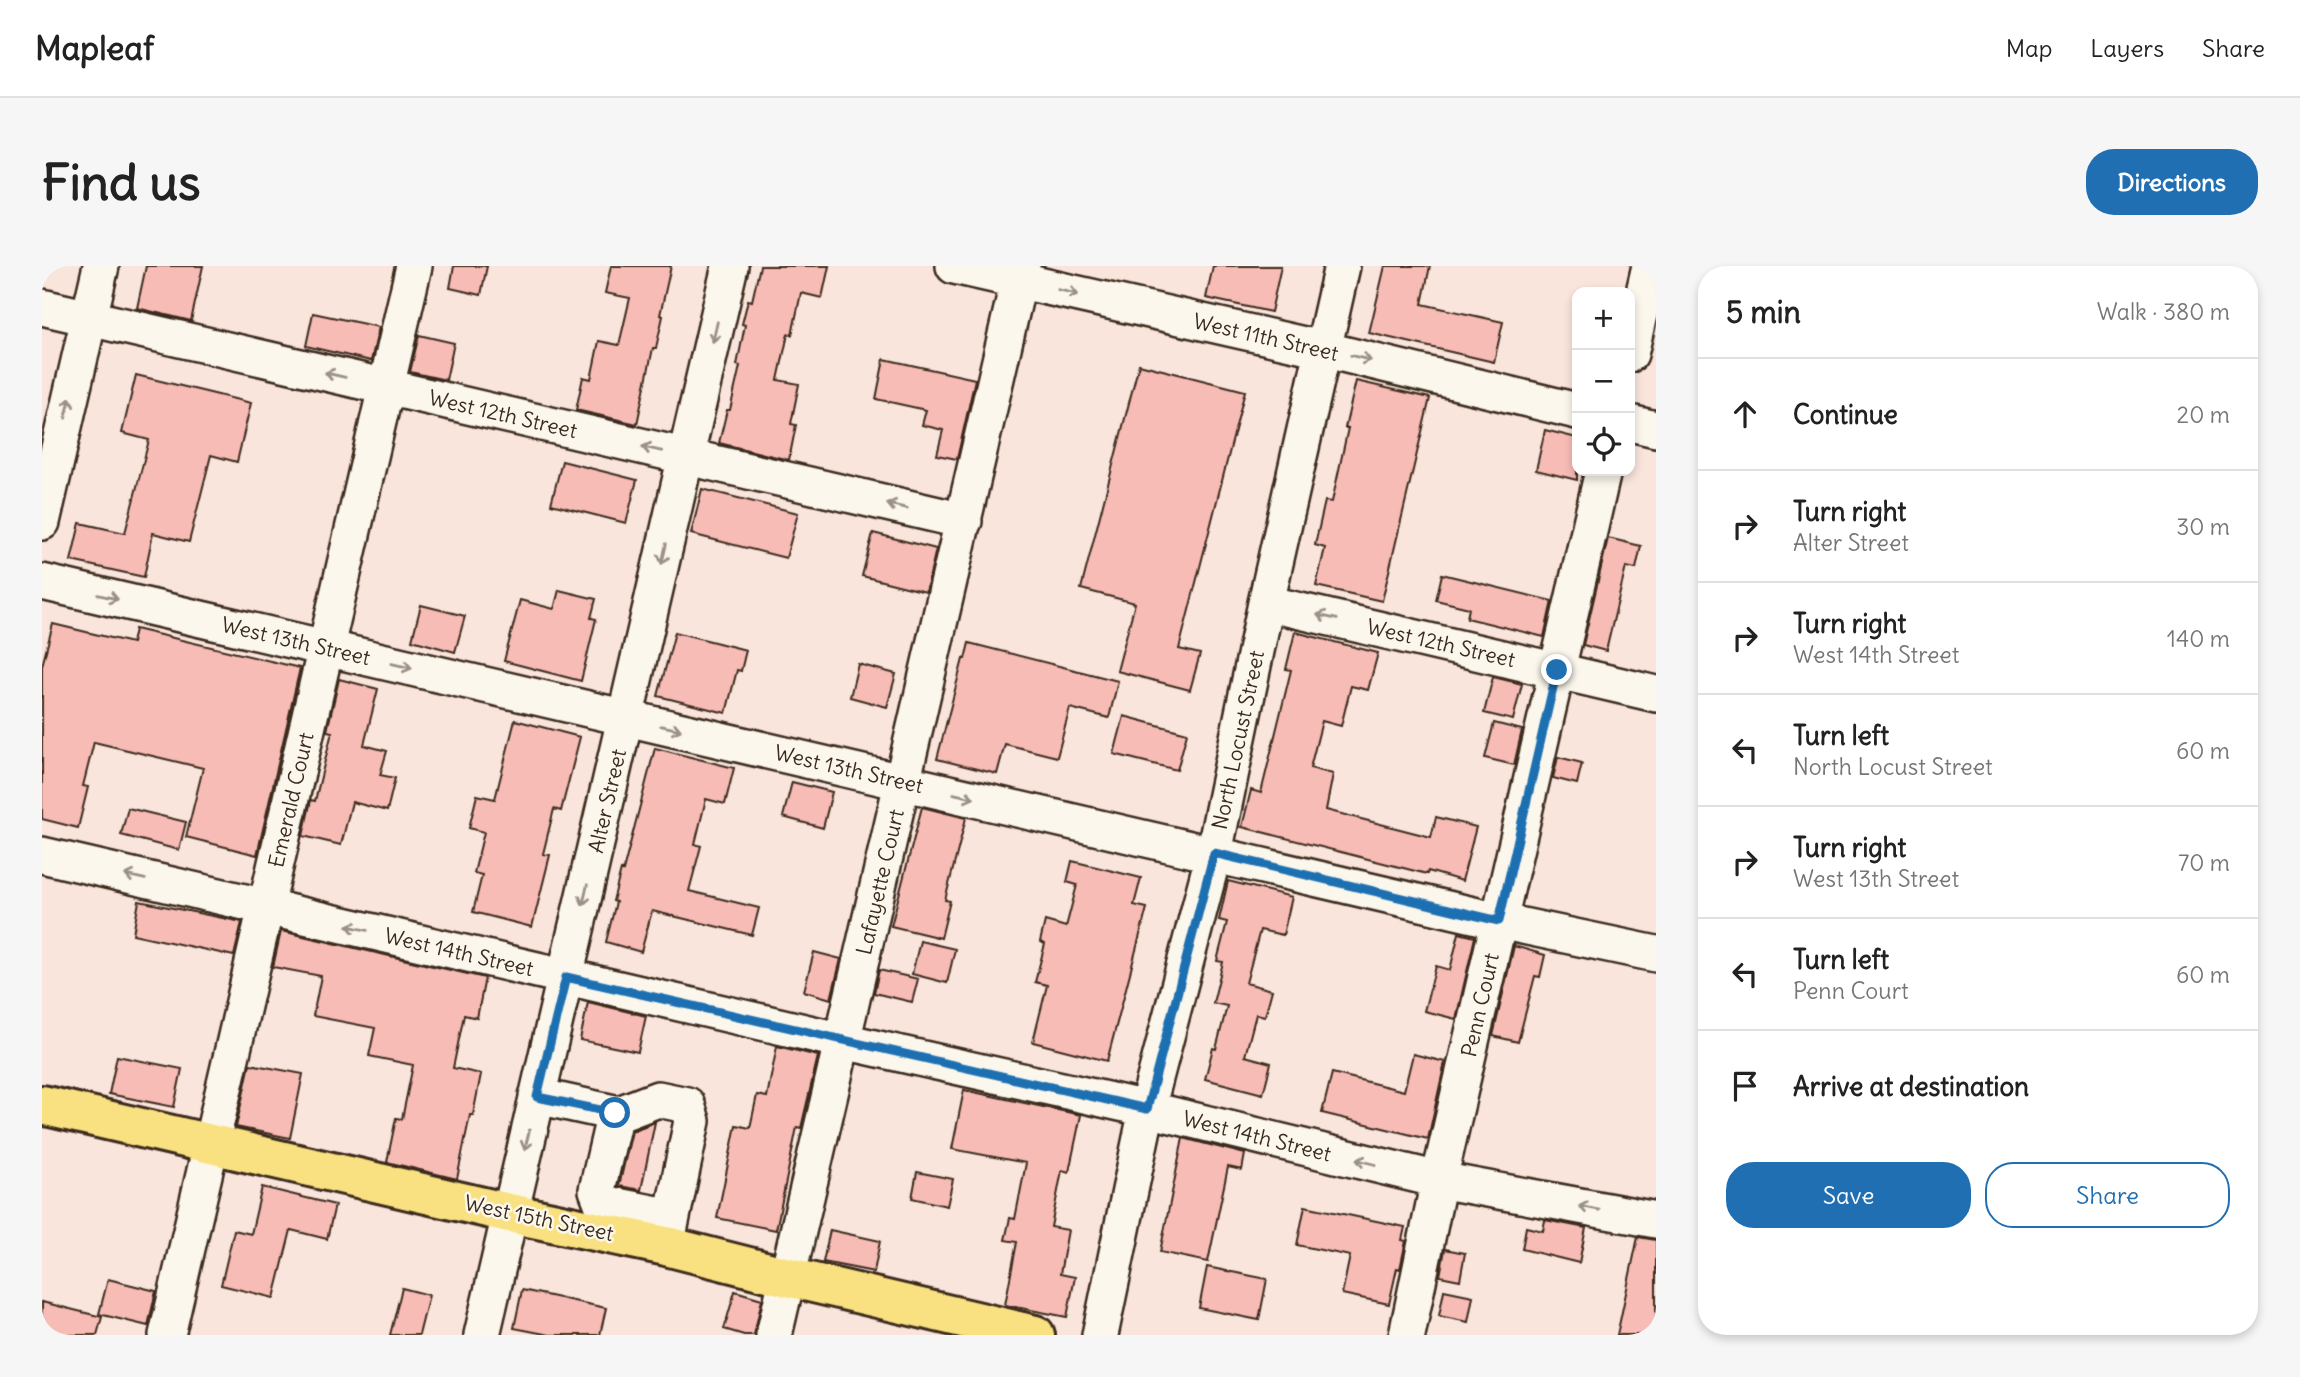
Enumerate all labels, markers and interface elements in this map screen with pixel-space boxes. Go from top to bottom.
text: Mapleaf [35,27,154,69]
text: Map [2006,33,2052,63]
text: Layers [2090,33,2164,63]
text: Share [2202,33,2265,63]
button: Directions [2086,149,2258,215]
text: Find us [42,152,200,213]
one-way arrow [1056,286,1079,299]
map controls [1572,287,1635,476]
button: + [1572,287,1635,350]
text: 5 min [1726,293,1801,331]
text: Walk · 380 m [2097,297,2230,326]
street label: West 11th Street [1191,307,1341,367]
one-way arrow [708,321,721,343]
button: − [1572,350,1635,413]
one-way arrow [1350,353,1372,366]
one-way arrow [324,368,346,381]
street label: West 12th Street [426,384,580,444]
icon: ahead [1726,395,1764,433]
one-way arrow [62,397,76,420]
text: Continue [1793,398,1898,431]
text: 20 m [2177,400,2230,429]
button: locate [1572,413,1635,476]
one-way arrow [641,442,664,455]
text: Turn right [1793,495,1906,528]
one-way arrow [886,499,909,512]
icon: right [1726,507,1764,545]
text: 30 m [2176,512,2230,541]
text: Alter Street [1793,528,1909,557]
one-way arrow [656,542,670,565]
one-way arrow [97,592,119,605]
text: Turn right [1793,607,1906,640]
one-way arrow [1316,610,1339,623]
street label: West 13th Street [219,611,373,671]
street label: West 12th Street [1364,613,1518,673]
icon: right [1726,619,1764,657]
text: 140 m [2167,624,2230,653]
text: West 14th Street [1793,640,1959,669]
street label: North Locust Street [1206,648,1270,832]
route end [1541,654,1572,685]
one-way arrow [390,659,413,673]
text: Turn left [1793,719,1889,752]
one-way arrow [659,722,682,735]
street label: Emerald Court [262,730,320,870]
icon: left [1726,731,1764,769]
text: 60 m [2176,736,2230,765]
street label: West 13th Street [772,739,926,799]
street label: Alter Street [582,746,632,856]
text: North Locust Street [1793,752,1993,781]
one-way arrow [952,790,975,803]
street label: Lafayette Court [850,807,910,957]
text: Turn right [1793,831,1906,864]
icon: right [1726,843,1764,881]
text: 70 m [2178,848,2230,877]
text: West 13th Street [1793,864,1959,893]
one-way arrow [124,869,147,883]
one-way arrow [578,883,591,906]
one-way arrow [346,921,369,934]
street label: West 14th Street [382,922,536,982]
text: Turn left [1793,943,1889,976]
street label: Penn Court [1455,950,1505,1060]
icon: left [1726,955,1764,993]
text: 60 m [2176,960,2230,989]
text: Penn Court [1793,976,1909,1005]
icon: arrive [1726,1067,1764,1105]
text: Arrive at destination [1793,1070,2029,1103]
route start [599,1097,630,1128]
street label: West 14th Street [1180,1105,1334,1167]
one-way arrow [520,1128,533,1151]
one-way arrow [1355,1155,1378,1168]
button: Save [1726,1162,1971,1228]
button: Share [1985,1162,2230,1228]
street label: West 15th Street [462,1189,616,1247]
one-way arrow [1578,1201,1601,1214]

